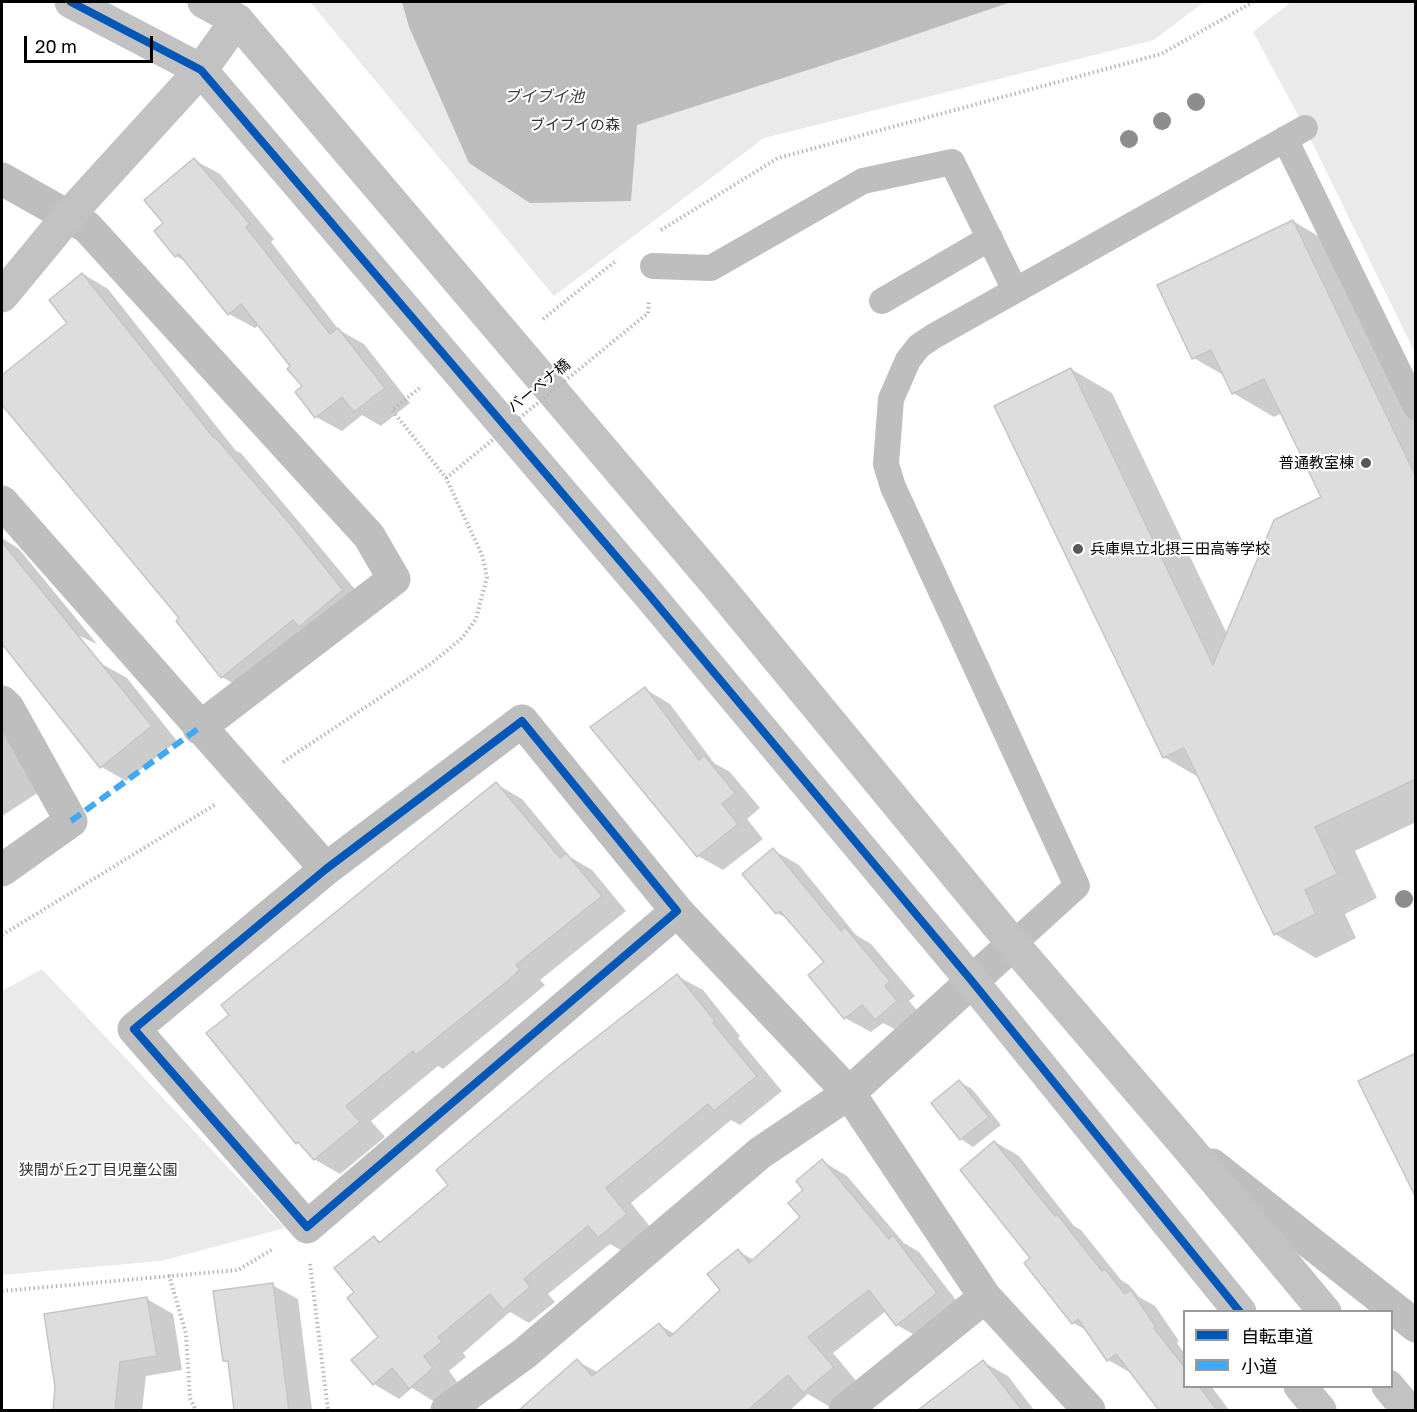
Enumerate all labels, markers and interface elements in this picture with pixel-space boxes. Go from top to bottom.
scale bar [27,24,156,62]
text: 20 m [35,35,77,57]
water label: ブイブイ池 [504,87,584,107]
park label: ブイブイの森 [530,116,620,134]
street label: バーベナ橋 [504,355,574,417]
place label: 普通教室棟 [1279,454,1354,472]
marker: 普通教室棟 [1359,456,1373,470]
place label: 兵庫県立北摂三田高等学校 [1090,540,1270,558]
marker: 兵庫県立北摂三田高等学校 [1071,542,1085,556]
park label: 狭間が丘2丁目児童公園 [19,1161,177,1179]
legend [1183,1310,1393,1388]
text: 自転車道 [1241,1325,1313,1347]
text: 小道 [1241,1355,1277,1377]

